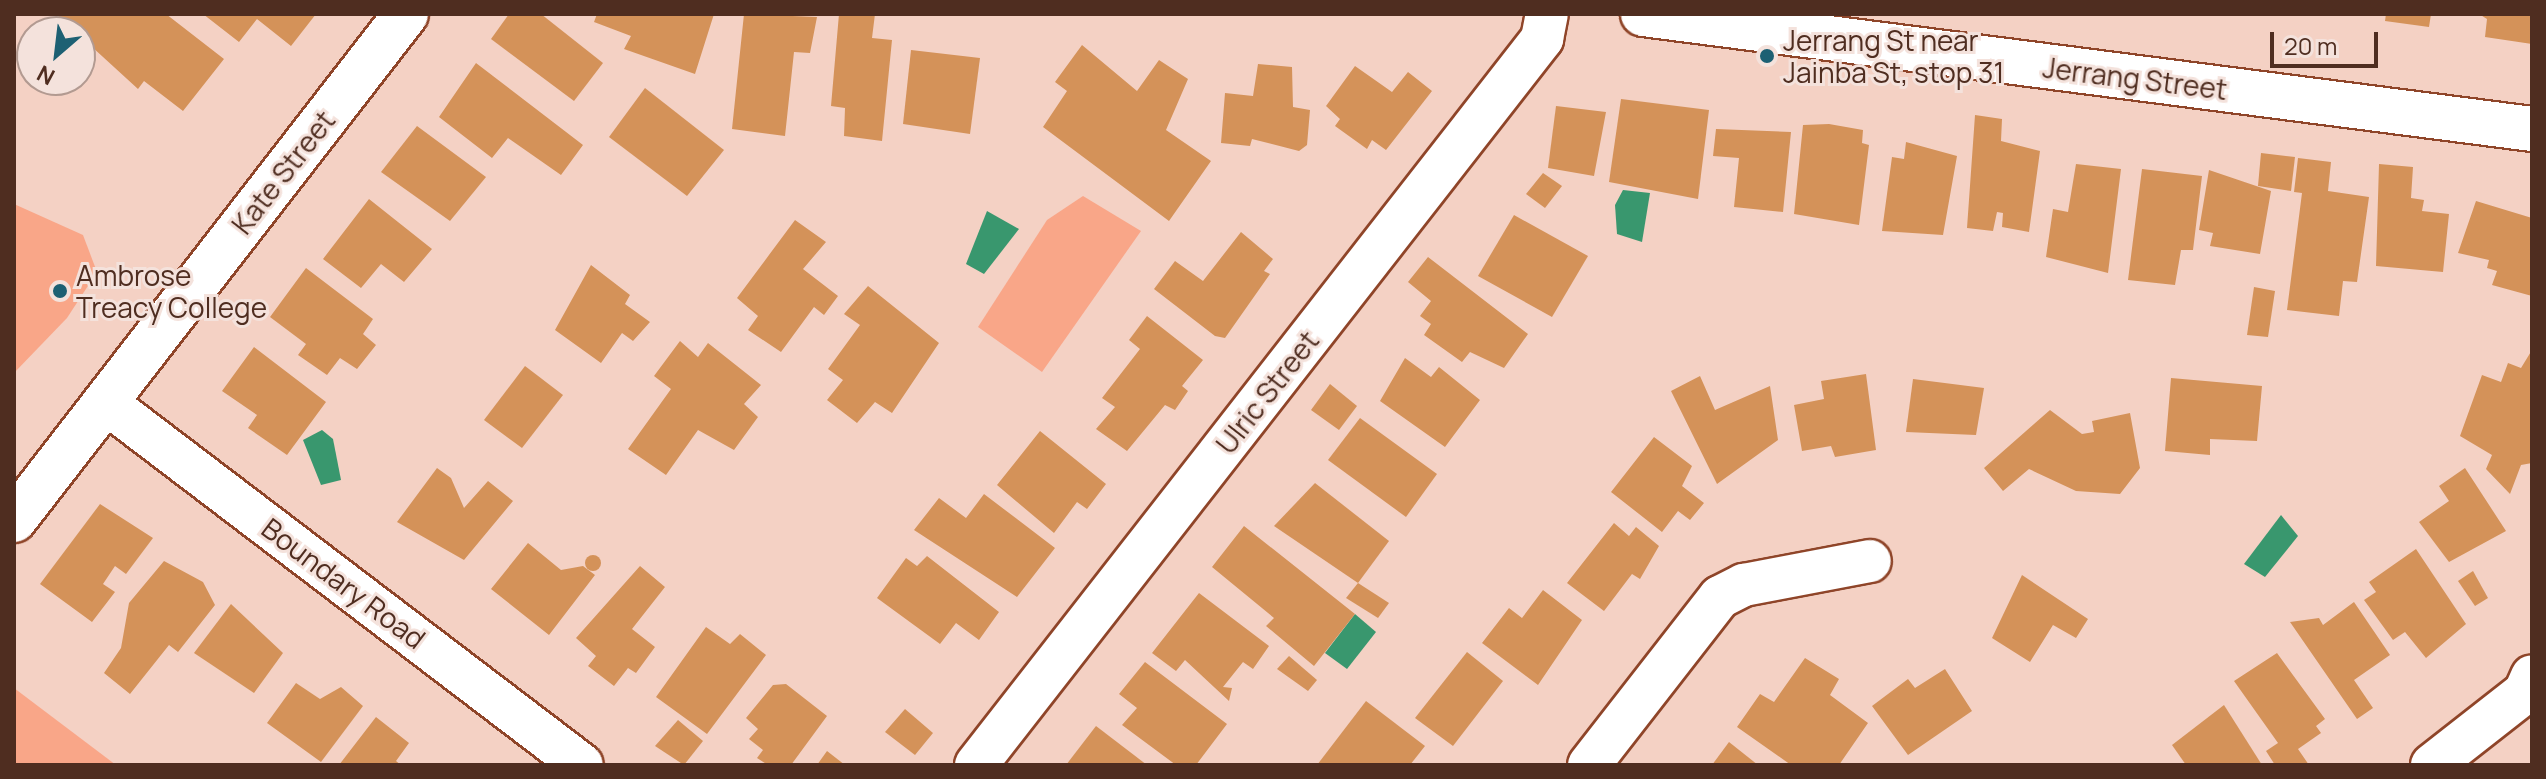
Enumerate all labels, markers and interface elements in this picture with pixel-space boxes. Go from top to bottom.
north arrow [16,16,96,96]
scale bar [2274,16,2382,66]
place label: Jerrang St near Jainba St, stop 31 [1783,23,2004,89]
text: 20 m [2284,29,2337,62]
marker: Jerrang St near Jainba St, stop 31 [1758,47,1776,65]
street label: Jerrang Street [2041,50,2229,106]
text: N [32,58,60,92]
street label: Kate Street [225,104,341,240]
place label: Ambrose Treacy College [76,258,267,324]
marker: Ambrose Treacy College [51,282,69,300]
street label: Ulric Street [1209,324,1325,460]
street label: Boundary Road [256,511,432,655]

